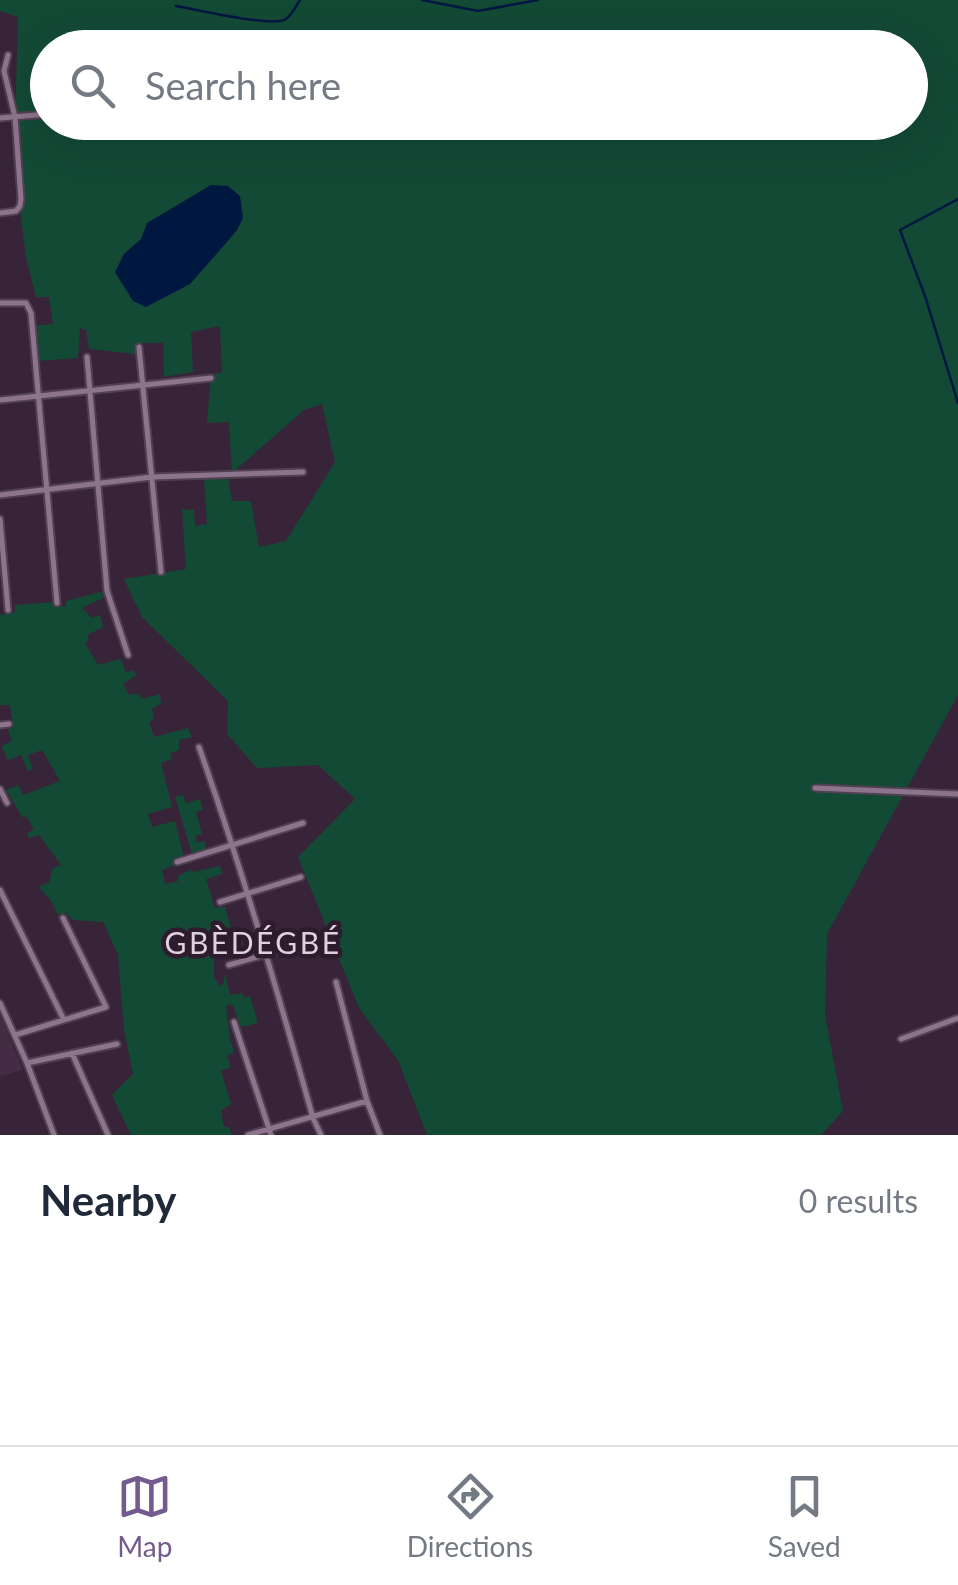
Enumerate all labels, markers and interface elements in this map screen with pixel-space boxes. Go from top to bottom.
search box [30,30,928,140]
icon: search [65,58,120,113]
text: Search here [145,62,341,108]
district label: GBÈDÉGBÉ [165,924,341,960]
text: Nearby [40,1175,177,1225]
text: 0 results [799,1181,918,1220]
tab: Map [117,1469,172,1563]
tab: Directions [407,1469,533,1563]
tab: Saved [768,1469,841,1563]

